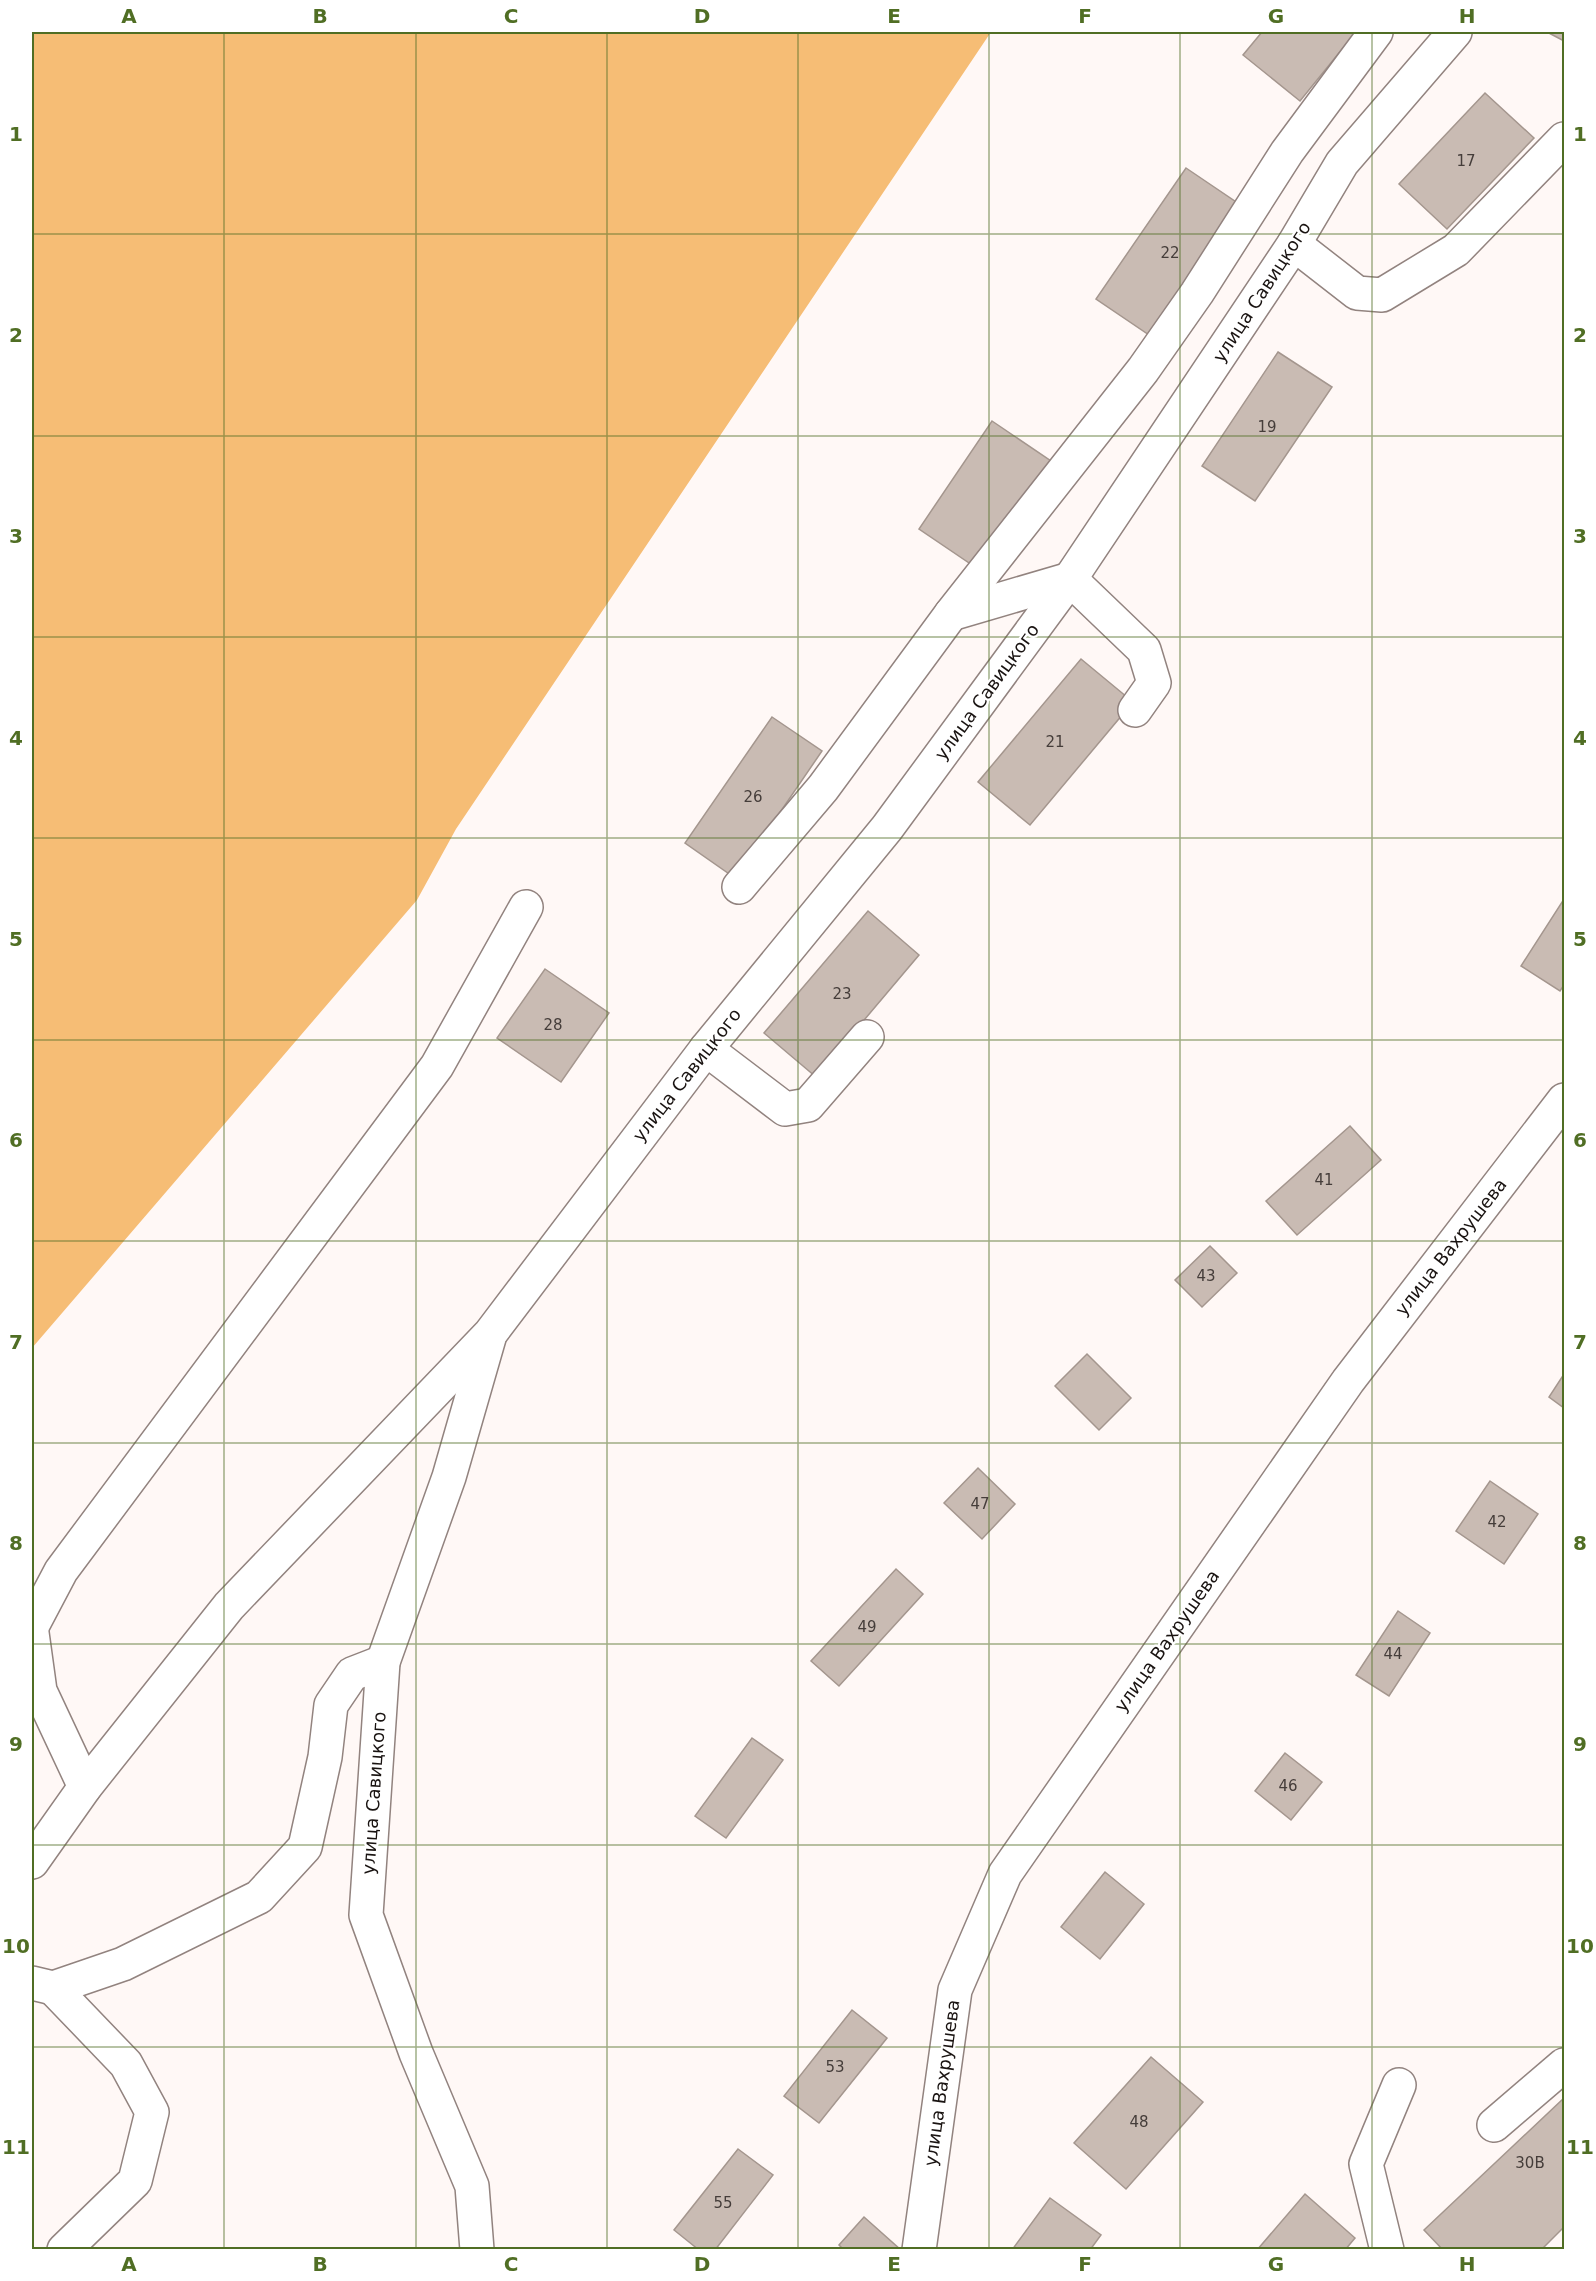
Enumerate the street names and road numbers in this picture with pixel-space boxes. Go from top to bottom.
street label: улица Савицкого [1208,218,1315,366]
street label: улица Савицкого [930,619,1043,764]
street label: улица Савицкого [628,1004,745,1146]
street label: улица Вахрушева [1391,1174,1511,1319]
street label: улица Вахрушева [1110,1566,1223,1716]
street label: улица Савицкого [357,1711,390,1875]
street label: улица Вахрушева [919,1998,964,2168]

